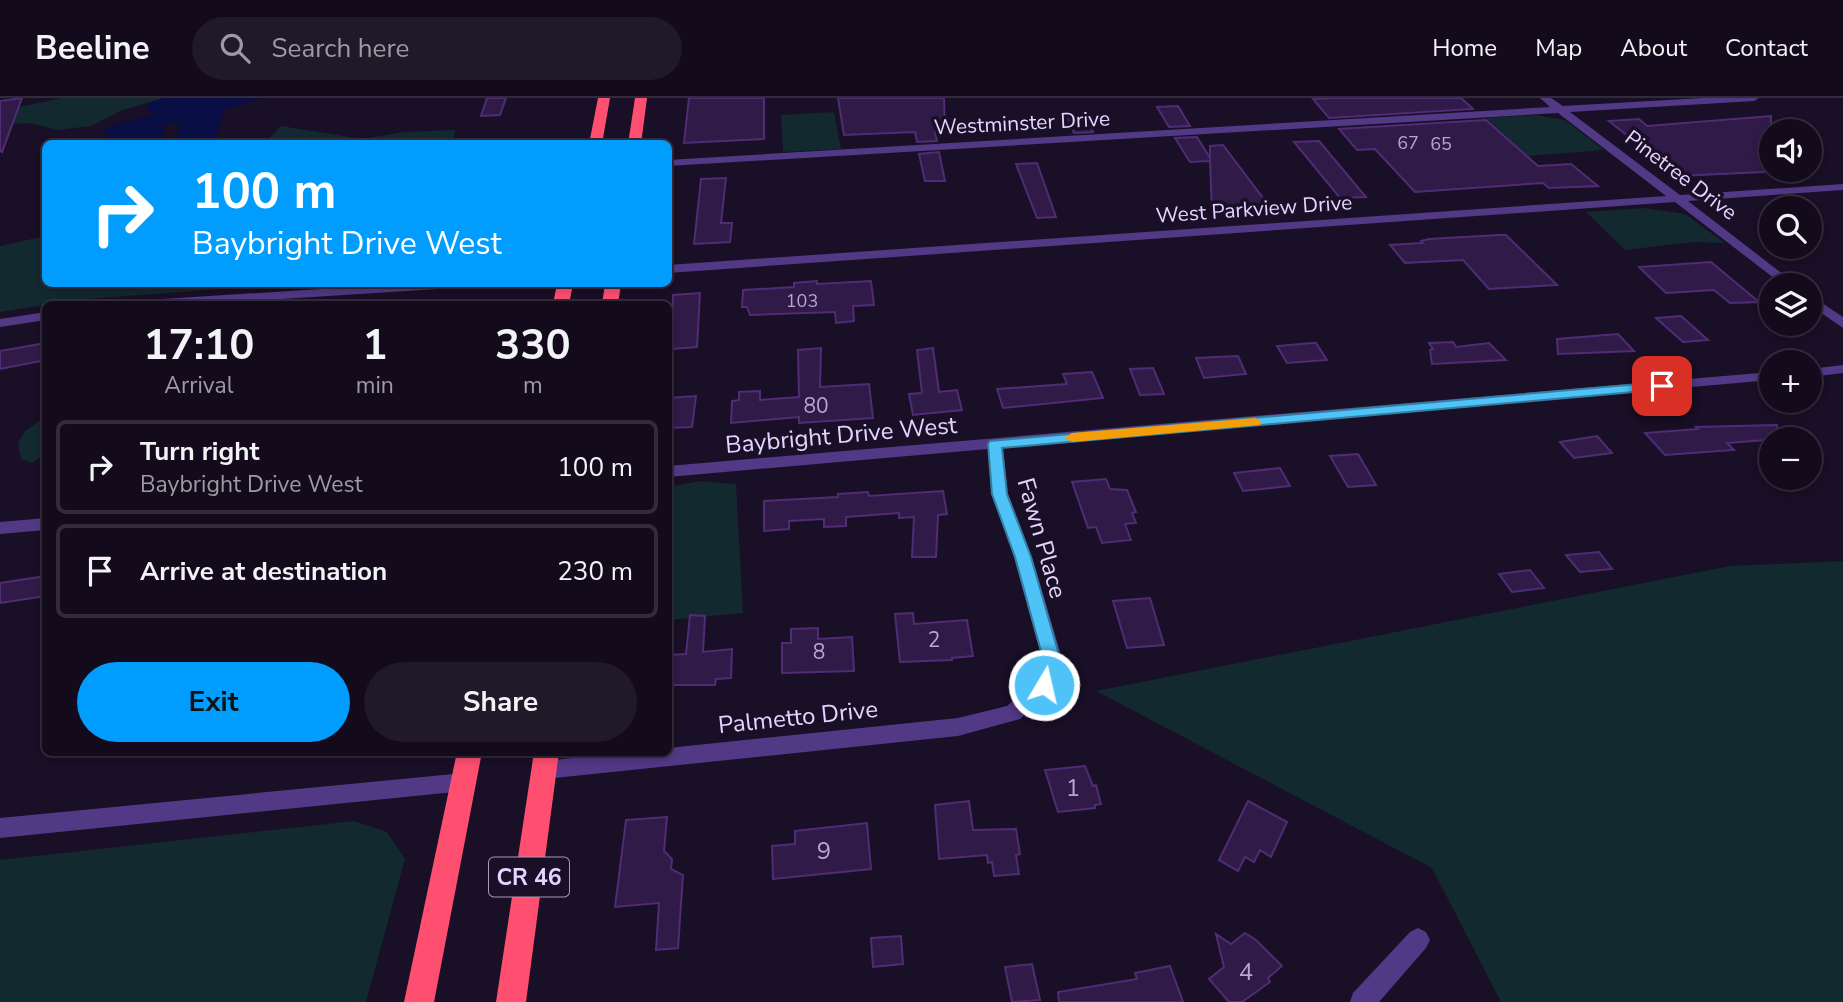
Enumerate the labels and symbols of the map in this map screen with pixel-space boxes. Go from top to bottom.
street label: Westminster Drive [933,104,1111,142]
street label: Pinetree Drive [1619,124,1743,226]
house number: 67 [1397,131,1419,155]
house number: 65 [1430,132,1452,156]
street label: West Parkview Drive [1155,188,1353,230]
house number: 103 [786,289,818,313]
pin [1632,356,1692,416]
house number: 80 [803,392,829,420]
street label: Baybright Drive West [724,409,959,461]
street label: Fawn Place [1010,474,1074,602]
house number: 2 [928,626,940,654]
house number: 8 [813,638,825,666]
position arrow [1007,648,1081,722]
street label: Palmetto Drive [716,693,880,741]
house number: 1 [1066,772,1080,804]
house number: 9 [817,835,831,867]
road number: CR 46 [489,858,569,897]
house number: 4 [1239,956,1253,988]

